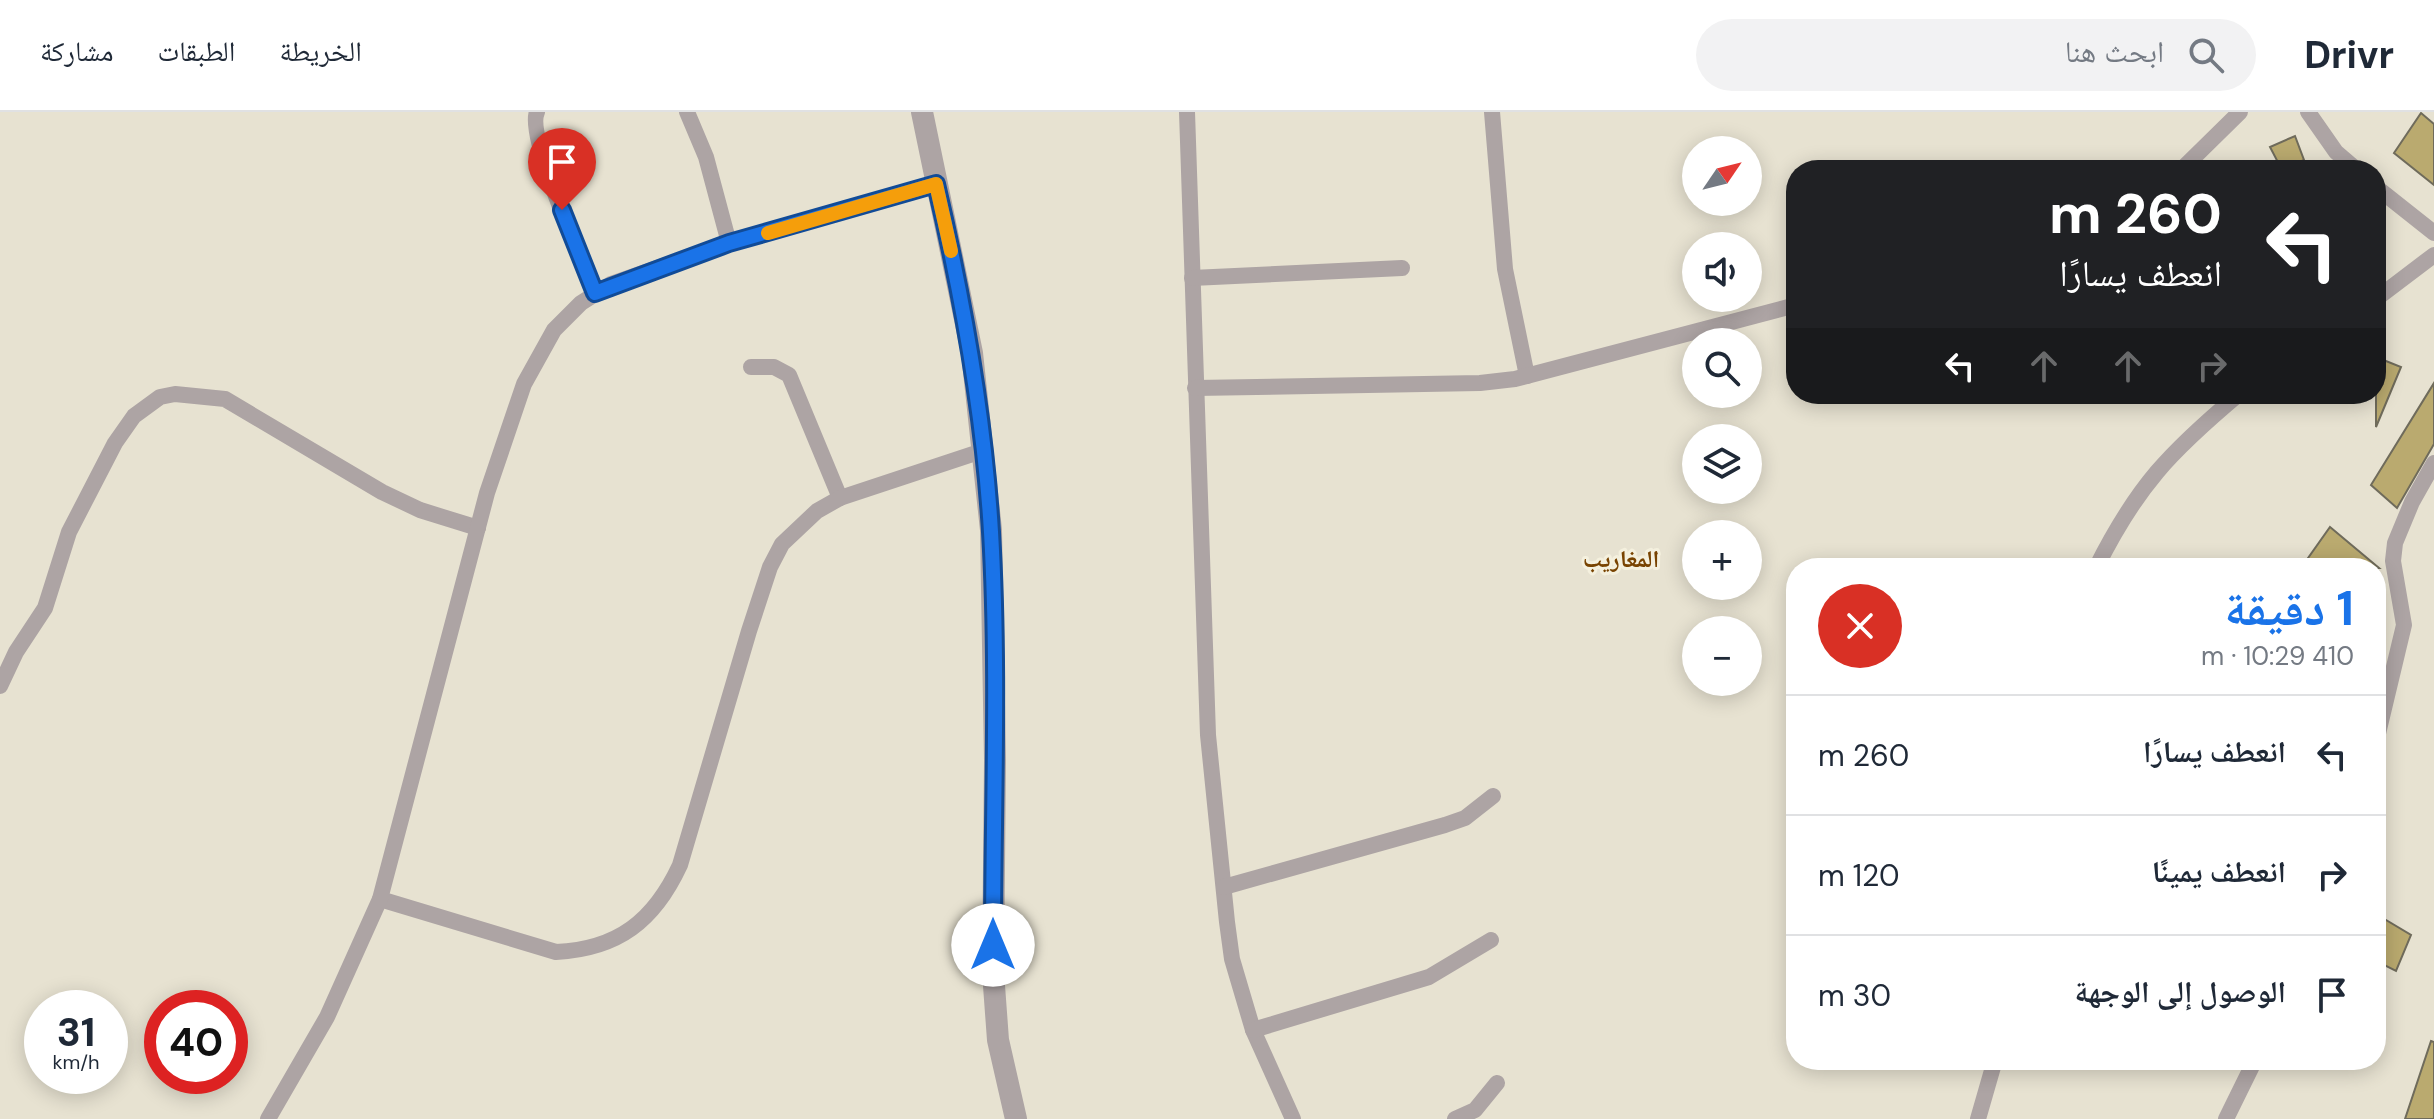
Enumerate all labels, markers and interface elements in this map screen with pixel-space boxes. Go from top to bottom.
search box [1696,19,2256,91]
text: Drivr [2304,30,2394,80]
text: ابحث هنا [2065,32,2164,71]
text: مشاركة [40,33,114,70]
text: الطبقات [158,33,235,70]
text: الخريطة [279,33,362,70]
icon: search [2184,33,2228,77]
pin [528,128,596,210]
north arrow [1682,136,1762,216]
map controls [1682,136,1762,696]
icon: arrive [540,140,584,184]
text: 260 m [2049,177,2222,250]
icon: left [2250,192,2354,296]
button: sound [1682,232,1762,312]
text: انعطف يسارًا [2059,250,2222,297]
button: search [1682,328,1762,408]
icon: left [1938,344,1982,388]
icon: ahead [2022,344,2066,388]
icon: ahead [2106,344,2150,388]
icon: right [2190,344,2234,388]
button: layers [1682,424,1762,504]
button: + [1682,520,1762,600]
district label: المغاريب [1583,543,1659,574]
text: 1 دقيقة [2224,577,2354,640]
button: close [1818,584,1902,668]
button: − [1682,616,1762,696]
text: 410 m · 10:29 [2201,639,2354,673]
text: انعطف يسارًا [2143,732,2286,771]
icon: left [2310,733,2354,777]
text: 260 m [1818,736,1909,775]
text: انعطف يمينًا [2152,852,2286,891]
icon: right [2310,853,2354,897]
text: 120 m [1818,856,1900,895]
position arrow [951,903,1035,987]
text: الوصول إلى الوجهة [2075,972,2286,1011]
icon: arrive [2310,973,2354,1017]
text: 30 m [1818,976,1891,1015]
speed limit sign: 40 [144,990,248,1094]
text: 31 [57,1006,95,1058]
text: km/h [52,1049,100,1075]

